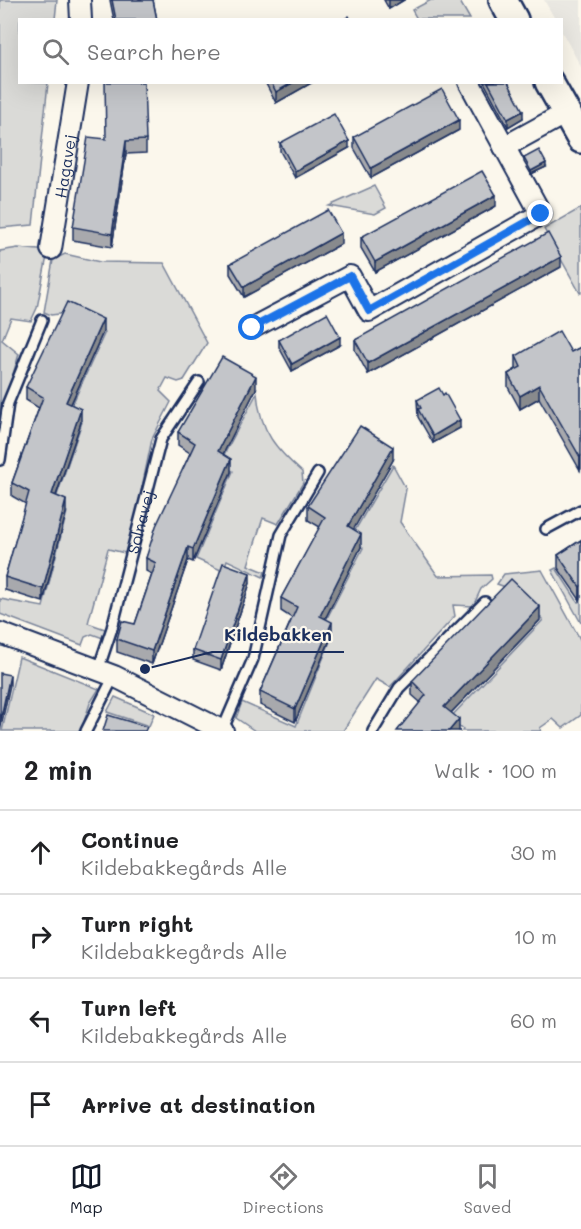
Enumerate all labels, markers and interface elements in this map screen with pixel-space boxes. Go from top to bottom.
search box [18,18,563,84]
icon: search [39,35,72,68]
text: Search here [87,37,221,66]
street label: Hagavej [49,133,80,200]
route end [527,200,553,226]
route start [238,314,264,340]
street label: Solnavej [121,488,158,556]
callout: Kildebakken [212,616,344,652]
text: Kildebakken [224,622,332,646]
text: 2 min [24,753,92,787]
text: Walk · 100 m [434,757,557,783]
text: Continue [81,825,179,854]
icon: ahead [24,836,57,869]
text: 30 m [511,839,557,865]
text: Kildebakkegårds Alle [81,854,287,880]
text: Turn right [81,909,193,938]
icon: right [24,920,57,953]
text: 10 m [513,923,557,949]
text: Kildebakkegårds Alle [81,938,287,964]
text: Turn left [81,993,177,1022]
icon: left [24,1004,57,1037]
text: 60 m [510,1007,557,1033]
text: Kildebakkegårds Alle [81,1022,287,1048]
icon: arrive [24,1088,57,1121]
text: Arrive at destination [81,1090,316,1119]
tab: Map [70,1160,103,1217]
tab: Directions [243,1160,324,1217]
tab: Saved [464,1160,511,1217]

